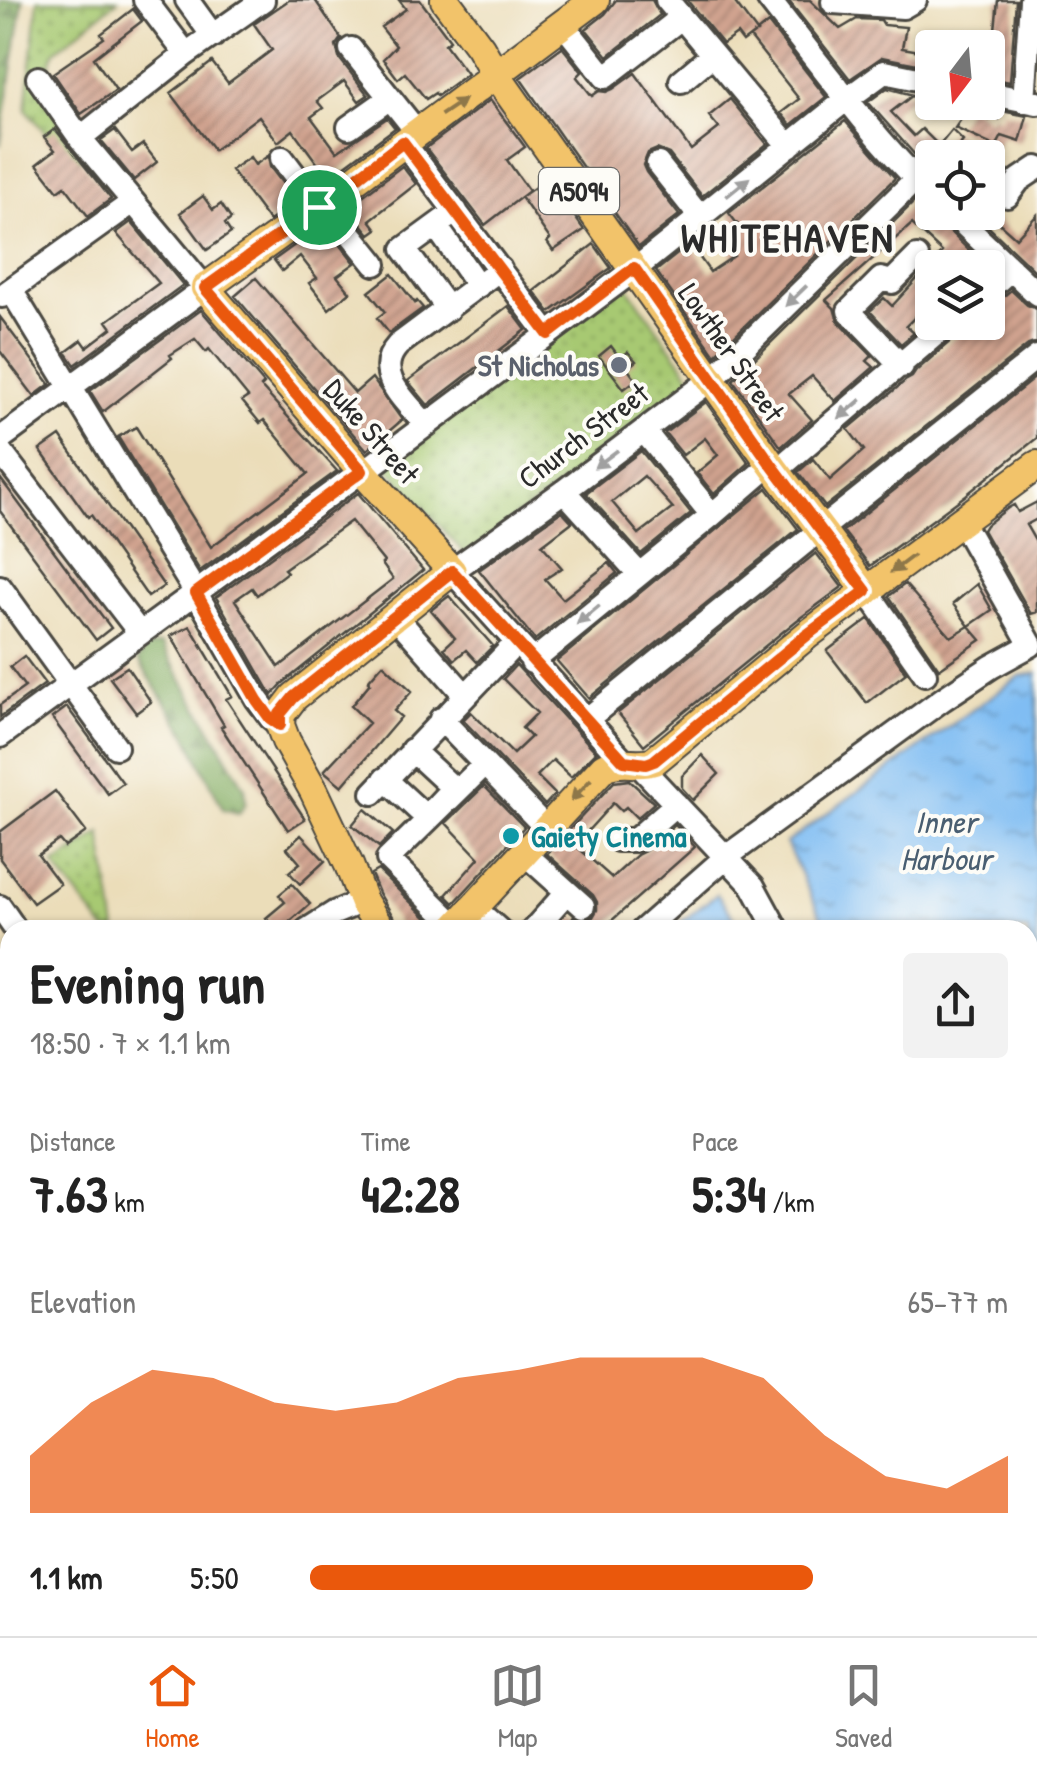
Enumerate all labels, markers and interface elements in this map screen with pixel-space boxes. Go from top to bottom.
north arrow [915,30,1005,120]
map controls [915,30,1005,340]
one-way arrow [440,98,467,117]
button: locate [915,140,1005,230]
pin [277,165,362,250]
road number: A5094 [539,168,619,214]
one-way arrow [725,177,751,197]
icon: arrive [292,180,347,235]
district label: WHITEHAVEN [681,210,895,264]
button: layers [915,250,1005,340]
street label: Lowther Street [670,275,795,430]
one-way arrow [785,284,809,307]
place label: St Nicholas [478,345,599,385]
marker: St Nicholas [608,354,630,376]
street label: Duke Street [315,370,429,493]
street label: Church Street [510,372,657,497]
one-way arrow [838,398,863,420]
one-way arrow [593,449,619,469]
one-way arrow [889,554,916,574]
one-way arrow [576,604,601,625]
one-way arrow [570,778,593,802]
water label: Inner Harbour [900,800,995,880]
place label: Gaiety Cinema [531,816,687,857]
marker: Gaiety Cinema [500,825,522,847]
text: Evening run [30,946,265,1020]
button: share [903,953,1008,1058]
text: 18:50 · 7 × 1.1 km [30,1021,231,1064]
text: Distance [30,1122,116,1160]
text: Time [361,1122,411,1160]
text: Pace [692,1122,738,1160]
text: 7.63 [30,1160,108,1228]
text: 42:28 [361,1160,460,1228]
text: 5:34 [692,1160,766,1228]
text: km [108,1183,145,1221]
text: /km [766,1183,815,1221]
text: Elevation [30,1280,136,1323]
text: 65–77 m [907,1280,1008,1323]
text: 1.1 km [30,1556,102,1599]
text: 5:50 [190,1556,239,1599]
tab: Home [145,1658,200,1756]
tab: Map [490,1658,545,1756]
tab: Saved [835,1658,892,1756]

